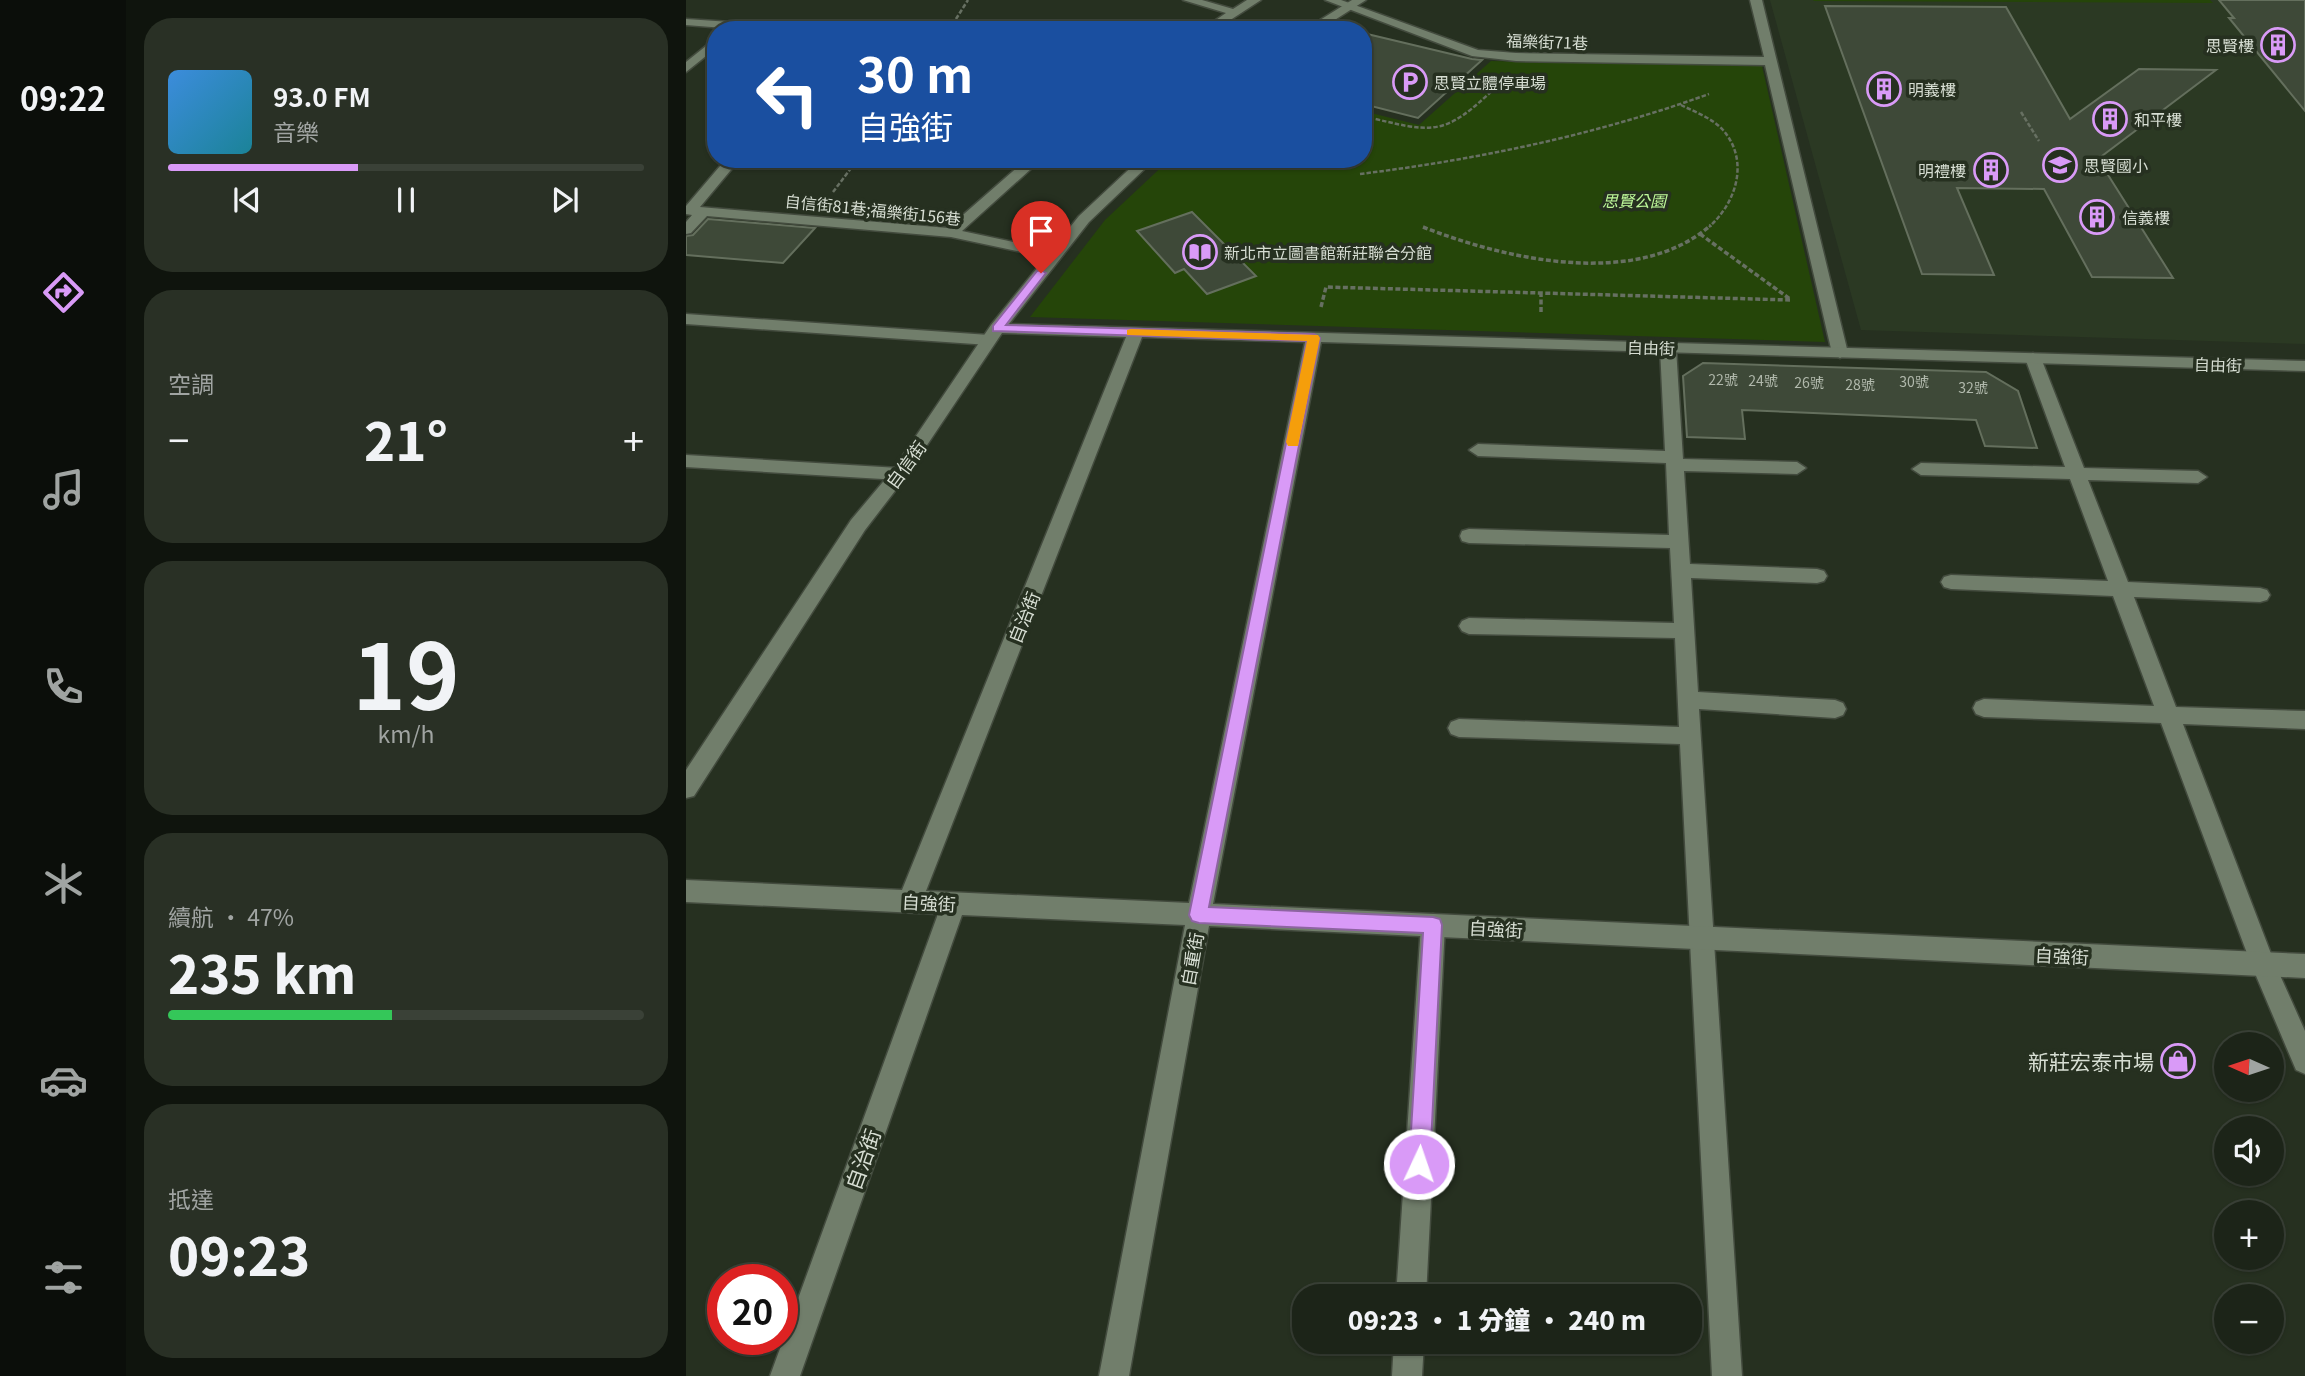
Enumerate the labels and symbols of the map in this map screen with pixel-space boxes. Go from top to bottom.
building icon: 思賢樓 [2259,26,2297,64]
street label: 福樂街71巷 [1506,28,1588,54]
place label: 思賢樓 [2206,33,2254,57]
parking icon: 思賢立體停車場 [1391,63,1429,101]
place label: 思賢立體停車場 [1434,70,1546,94]
building icon: 明義樓 [1865,70,1903,108]
place label: 明義樓 [1908,77,1956,101]
building icon: 和平樓 [2091,100,2129,138]
place label: 和平樓 [2134,107,2182,131]
school or university icon: 思賢國小 [2041,146,2079,184]
building icon: 明禮樓 [1972,151,2010,189]
place label: 思賢國小 [2084,153,2148,177]
place label: 明禮樓 [1918,158,1966,182]
street label: 自信街81巷;福樂街156巷 [784,188,962,230]
park label: 思賢公園 [1602,188,1668,212]
building icon: 信義樓 [2078,198,2116,236]
pin [1011,201,1071,273]
place label: 信義樓 [2122,205,2170,229]
library icon: 新北市立圖書館新莊聯合分館 [1181,233,1219,271]
place label: 新北市立圖書館新莊聯合分館 [1224,240,1432,264]
street label: 自由街 [1627,334,1675,360]
street label: 自由街 [2194,351,2242,377]
house number: 22號 [1708,369,1738,389]
house number: 24號 [1748,370,1778,390]
house number: 30號 [1899,371,1929,391]
house number: 26號 [1794,372,1824,392]
house number: 28號 [1845,374,1875,394]
house number: 32號 [1958,377,1988,397]
street label: 自信街 [879,435,931,493]
street label: 自治街 [1001,587,1045,647]
street label: 自強街 [901,888,957,916]
street label: 自強街 [1468,914,1524,942]
street label: 自重街 [1174,930,1208,988]
street label: 自強街 [2034,941,2090,969]
north arrow [2214,1032,2284,1102]
shop icon: 新莊宏泰市場 [2159,1042,2197,1080]
place label: 新莊宏泰市場 [2028,1046,2154,1076]
street label: 自治街 [837,1124,887,1194]
position arrow [1382,1127,1456,1201]
speed limit sign: 20 [707,1264,798,1355]

